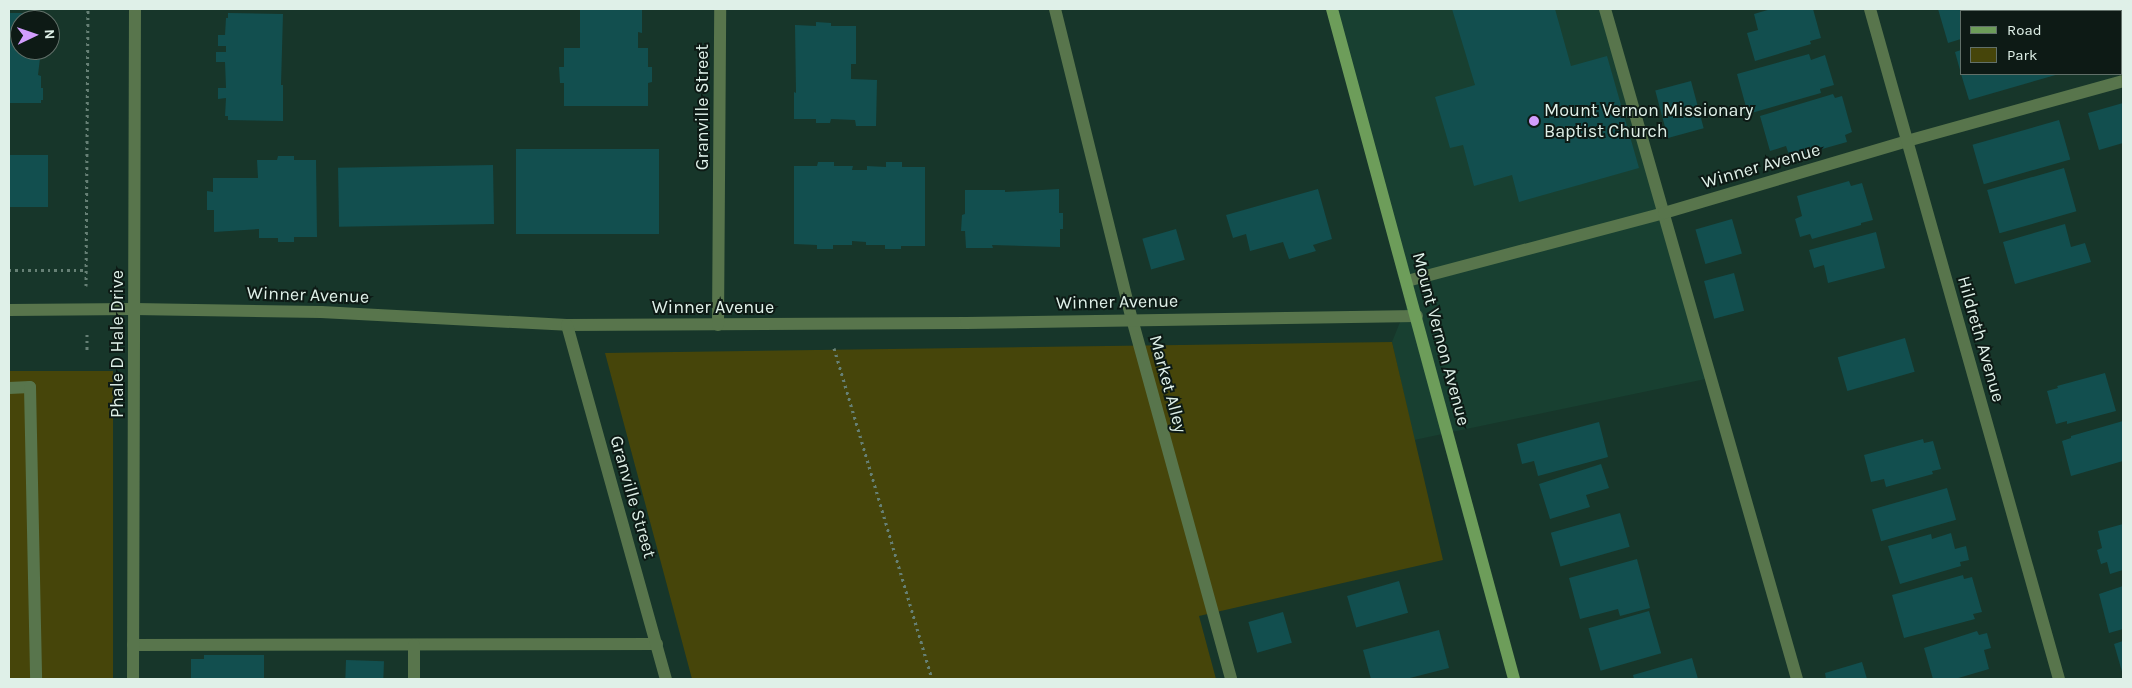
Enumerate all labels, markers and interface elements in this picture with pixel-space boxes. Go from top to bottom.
north arrow [10,10,60,60]
legend [1960,10,2122,75]
text: Road [2007,21,2042,39]
text: N [41,29,58,40]
street label: Granville Street [691,44,713,170]
text: Park [2007,46,2037,64]
place label: Mount Vernon Missionary Baptist Church [1544,100,1753,142]
marker: Mount Vernon Missionary Baptist Church [1528,115,1540,127]
street label: Winner Avenue [1699,139,1823,193]
street label: Mount Vernon Avenue [1407,250,1475,428]
street label: Phale D Hale Drive [106,270,128,418]
street label: Hildreth Avenue [1953,274,2009,404]
street label: Winner Avenue [246,282,370,308]
street label: Winner Avenue [1056,290,1178,314]
street label: Winner Avenue [652,296,774,318]
street label: Market Alley [1145,333,1191,435]
street label: Granville Street [605,433,661,561]

